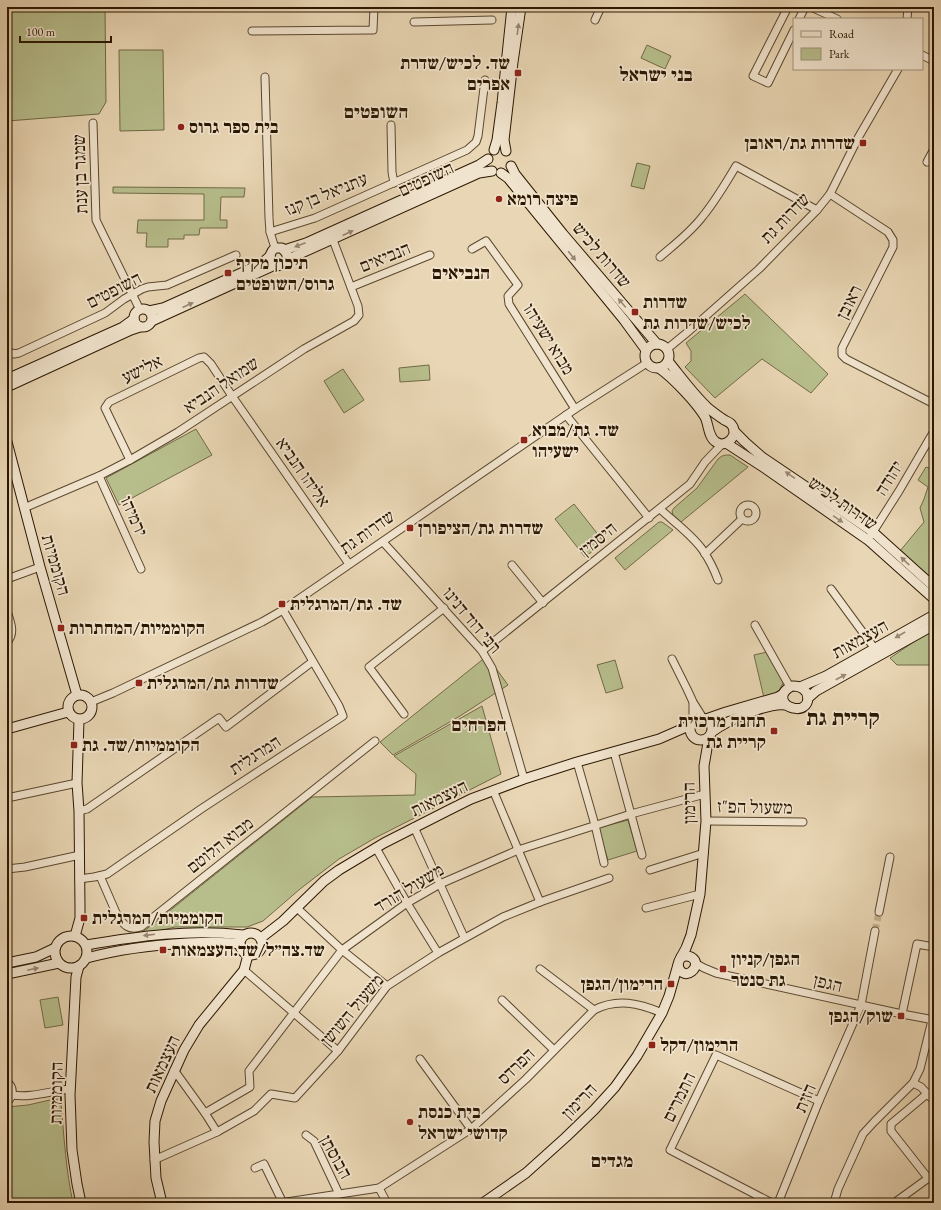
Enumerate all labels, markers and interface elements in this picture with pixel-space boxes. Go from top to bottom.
scale bar [20,18,111,44]
legend [793,18,923,70]
one-way arrow [515,23,521,35]
text: 100 m [26,24,56,40]
text: Road [829,26,855,42]
text: Park [829,46,850,62]
place label: שד. לכיש/שדרת אפרים [400,51,510,95]
district label: בני ישראל [619,62,693,87]
marker: שד. לכיש/שדרת אפרים [513,68,523,78]
district label: השופטים [344,99,408,124]
place label: בית ספר גרוס [189,115,279,138]
marker: בית ספר גרוס [176,122,186,132]
place label: שדרות גת/ראובן [744,131,855,154]
street label: שמגר בן ענת [67,134,92,214]
marker: שדרות גת/ראובן [858,138,868,148]
street label: השופטים [394,156,457,201]
street label: עתניאל בן קנז [281,166,371,221]
place label: פיצה רומא [507,187,579,210]
street label: שדרות גת [755,187,815,248]
marker: פיצה רומא [494,194,504,204]
street label: שדרות לכיש [568,217,637,293]
one-way arrow [342,230,353,236]
street label: הנביאים [356,236,414,277]
one-way arrow [293,242,305,248]
one-way arrow [567,250,576,261]
place label: תיכון מקיף גרוס/השופטים [236,251,335,295]
district label: הנביאים [432,260,490,285]
street label: השופטים [82,266,145,313]
marker: תיכון מקיף גרוס/השופטים [223,268,233,278]
street label: ראובן [830,281,867,323]
place label: שדרות לכיש/שדרות גת [643,290,751,334]
one-way arrow [618,298,627,309]
street label: מבוא ישעיהו [518,299,580,379]
one-way arrow [182,302,193,308]
marker: שדרות לכיש/שדרות גת [630,307,640,317]
street label: אלישע [118,349,166,388]
street label: שמואל הנביא [179,351,263,418]
place label: שד. גת/מבוא ישעיהו [532,418,619,462]
street label: אליהו הנביא [271,432,336,511]
marker: שד. גת/מבוא ישעיהו [519,435,529,445]
street label: יהודה [869,456,908,500]
street label: שדרות לכיש [804,470,882,535]
one-way arrow [785,471,795,479]
street label: ירמיהו [115,492,154,540]
street label: שדרות גת [335,504,399,559]
one-way arrow [833,515,843,523]
place label: שדרות גת/הציפורן [418,516,543,539]
street label: היסמין [574,516,621,561]
marker: שדרות גת/הציפורן [405,523,415,533]
street label: הקוממיות [37,532,76,598]
one-way arrow [901,557,910,566]
street label: רבי דוד דנינו [438,581,507,658]
place label: שד. גת/המרגלית [290,592,402,615]
marker: שד. גת/המרגלית [277,599,287,609]
street label: העצמאות [828,614,892,663]
place label: הקוממיות/המחתרות [69,616,205,639]
marker: הקוממיות/המחתרות [56,623,66,633]
one-way arrow [894,631,906,638]
place label: שדרות גת/המרגלית [147,671,279,694]
one-way arrow [835,674,847,681]
marker: שדרות גת/המרגלית [134,678,144,688]
district label: קריית גת [806,703,880,732]
place label: תחנה מרכזית קריית גת [678,709,766,753]
district label: הפרחים [451,712,507,737]
marker: תחנה מרכזית קריית גת [769,726,779,736]
street label: המרגלית [224,729,285,780]
place label: הקוממיות/שד. גת [82,733,200,756]
marker: הקוממיות/שד. גת [69,740,79,750]
street label: העצמאות [406,774,471,821]
street label: הרימון [677,782,700,824]
street label: משעול הפ"ז [717,794,793,819]
street label: מבוא הלוטם [182,811,258,878]
street label: משעול הורד [369,858,448,917]
place label: הקוממיות/המרגלית [92,906,223,929]
marker: הקוממיות/המרגלית [79,913,89,923]
one-way arrow [143,932,155,939]
place label: שד.צה״ל/שד.העצמאות [171,938,325,961]
marker: שד.צה״ל/שד.העצמאות [158,945,168,955]
place label: הגפן/קניון גת סנטר [731,947,800,991]
marker: הגפן/קניון גת סנטר [718,964,728,974]
one-way arrow [27,965,39,971]
street label: הגפן [811,968,845,997]
street label: משעול השושן [315,969,388,1050]
place label: הרימון/הגפן [581,972,663,995]
marker: הרימון/הגפן [666,979,676,989]
place label: שוק/הגפן [829,1004,893,1027]
marker: שוק/הגפן [896,1011,906,1021]
street label: העצמאות [138,1031,185,1096]
place label: הרימון/דקל [660,1033,738,1056]
marker: הרימון/דקל [647,1040,657,1050]
street label: הפרדס [492,1042,539,1089]
street label: הקוממיות [43,1061,68,1124]
street label: התמרים [657,1068,700,1125]
street label: הרימון [556,1078,601,1124]
street label: הזית [788,1080,821,1116]
place label: בית כנסת קדושי ישראל [418,1100,508,1144]
marker: בית כנסת קדושי ישראל [405,1117,415,1127]
street label: הבוסתן [315,1131,358,1183]
district label: מגדים [591,1148,633,1173]

